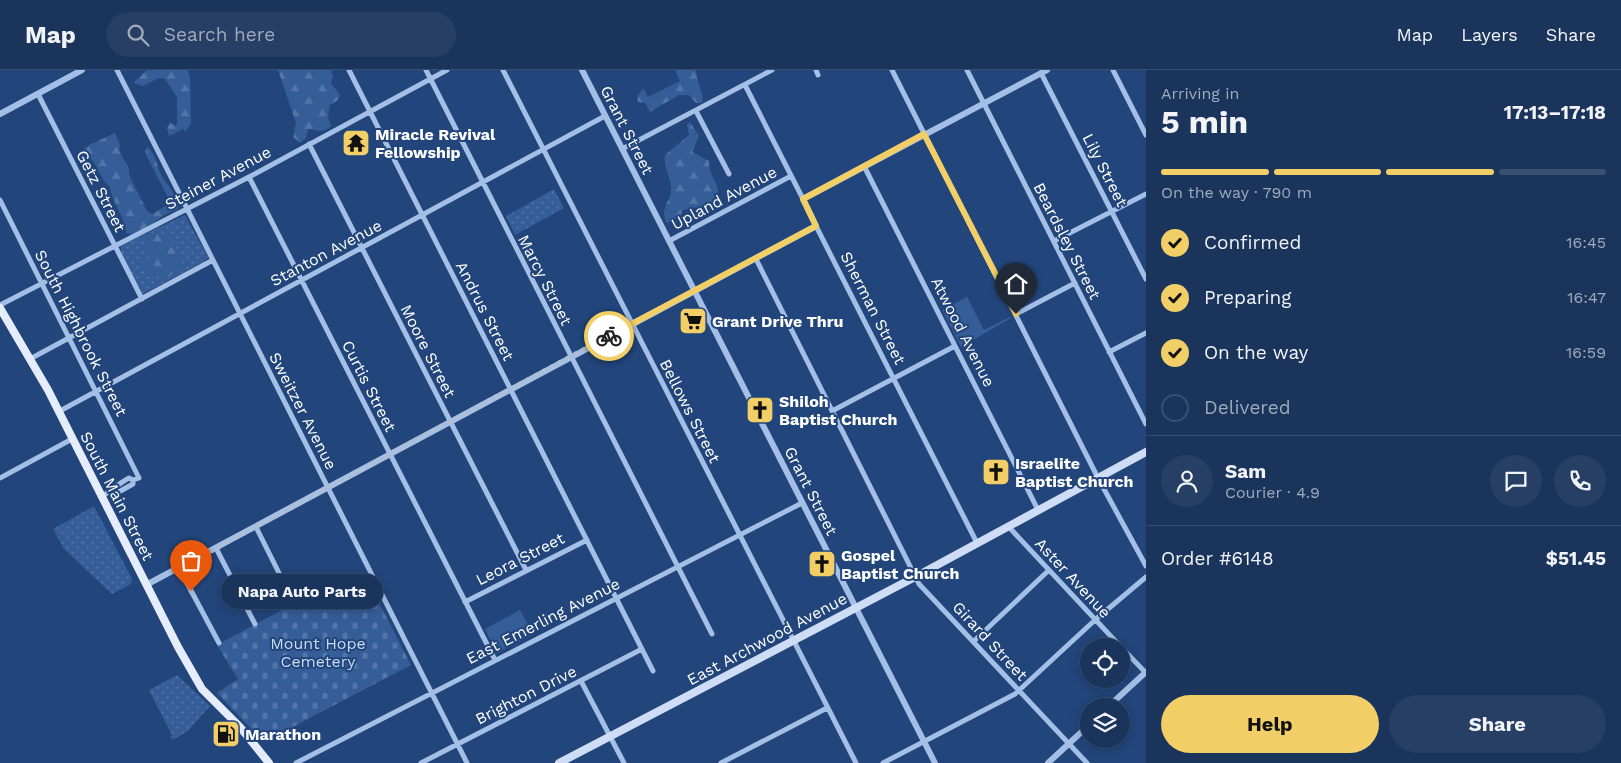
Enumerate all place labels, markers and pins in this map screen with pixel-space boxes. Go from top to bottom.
place label: Miracle Revival Fellowship [375,125,496,162]
temple icon: Miracle Revival Fellowship [341,128,371,158]
pin [995,263,1037,314]
supermarket icon: Grant Drive Thru [678,306,708,336]
place label: Grant Drive Thru [712,312,844,331]
place label: Shiloh Baptist Church [779,392,897,429]
church icon: Shiloh Baptist Church [745,395,775,425]
place label: Israelite Baptist Church [1015,454,1133,491]
church icon: Israelite Baptist Church [981,457,1011,487]
pin [170,540,212,591]
place label: Gospel Baptist Church [841,546,959,583]
church icon: Gospel Baptist Church [807,549,837,579]
callout: Napa Auto Parts [221,574,384,608]
fuel station icon: Marathon [211,719,241,749]
place label: Marathon [245,725,321,744]

